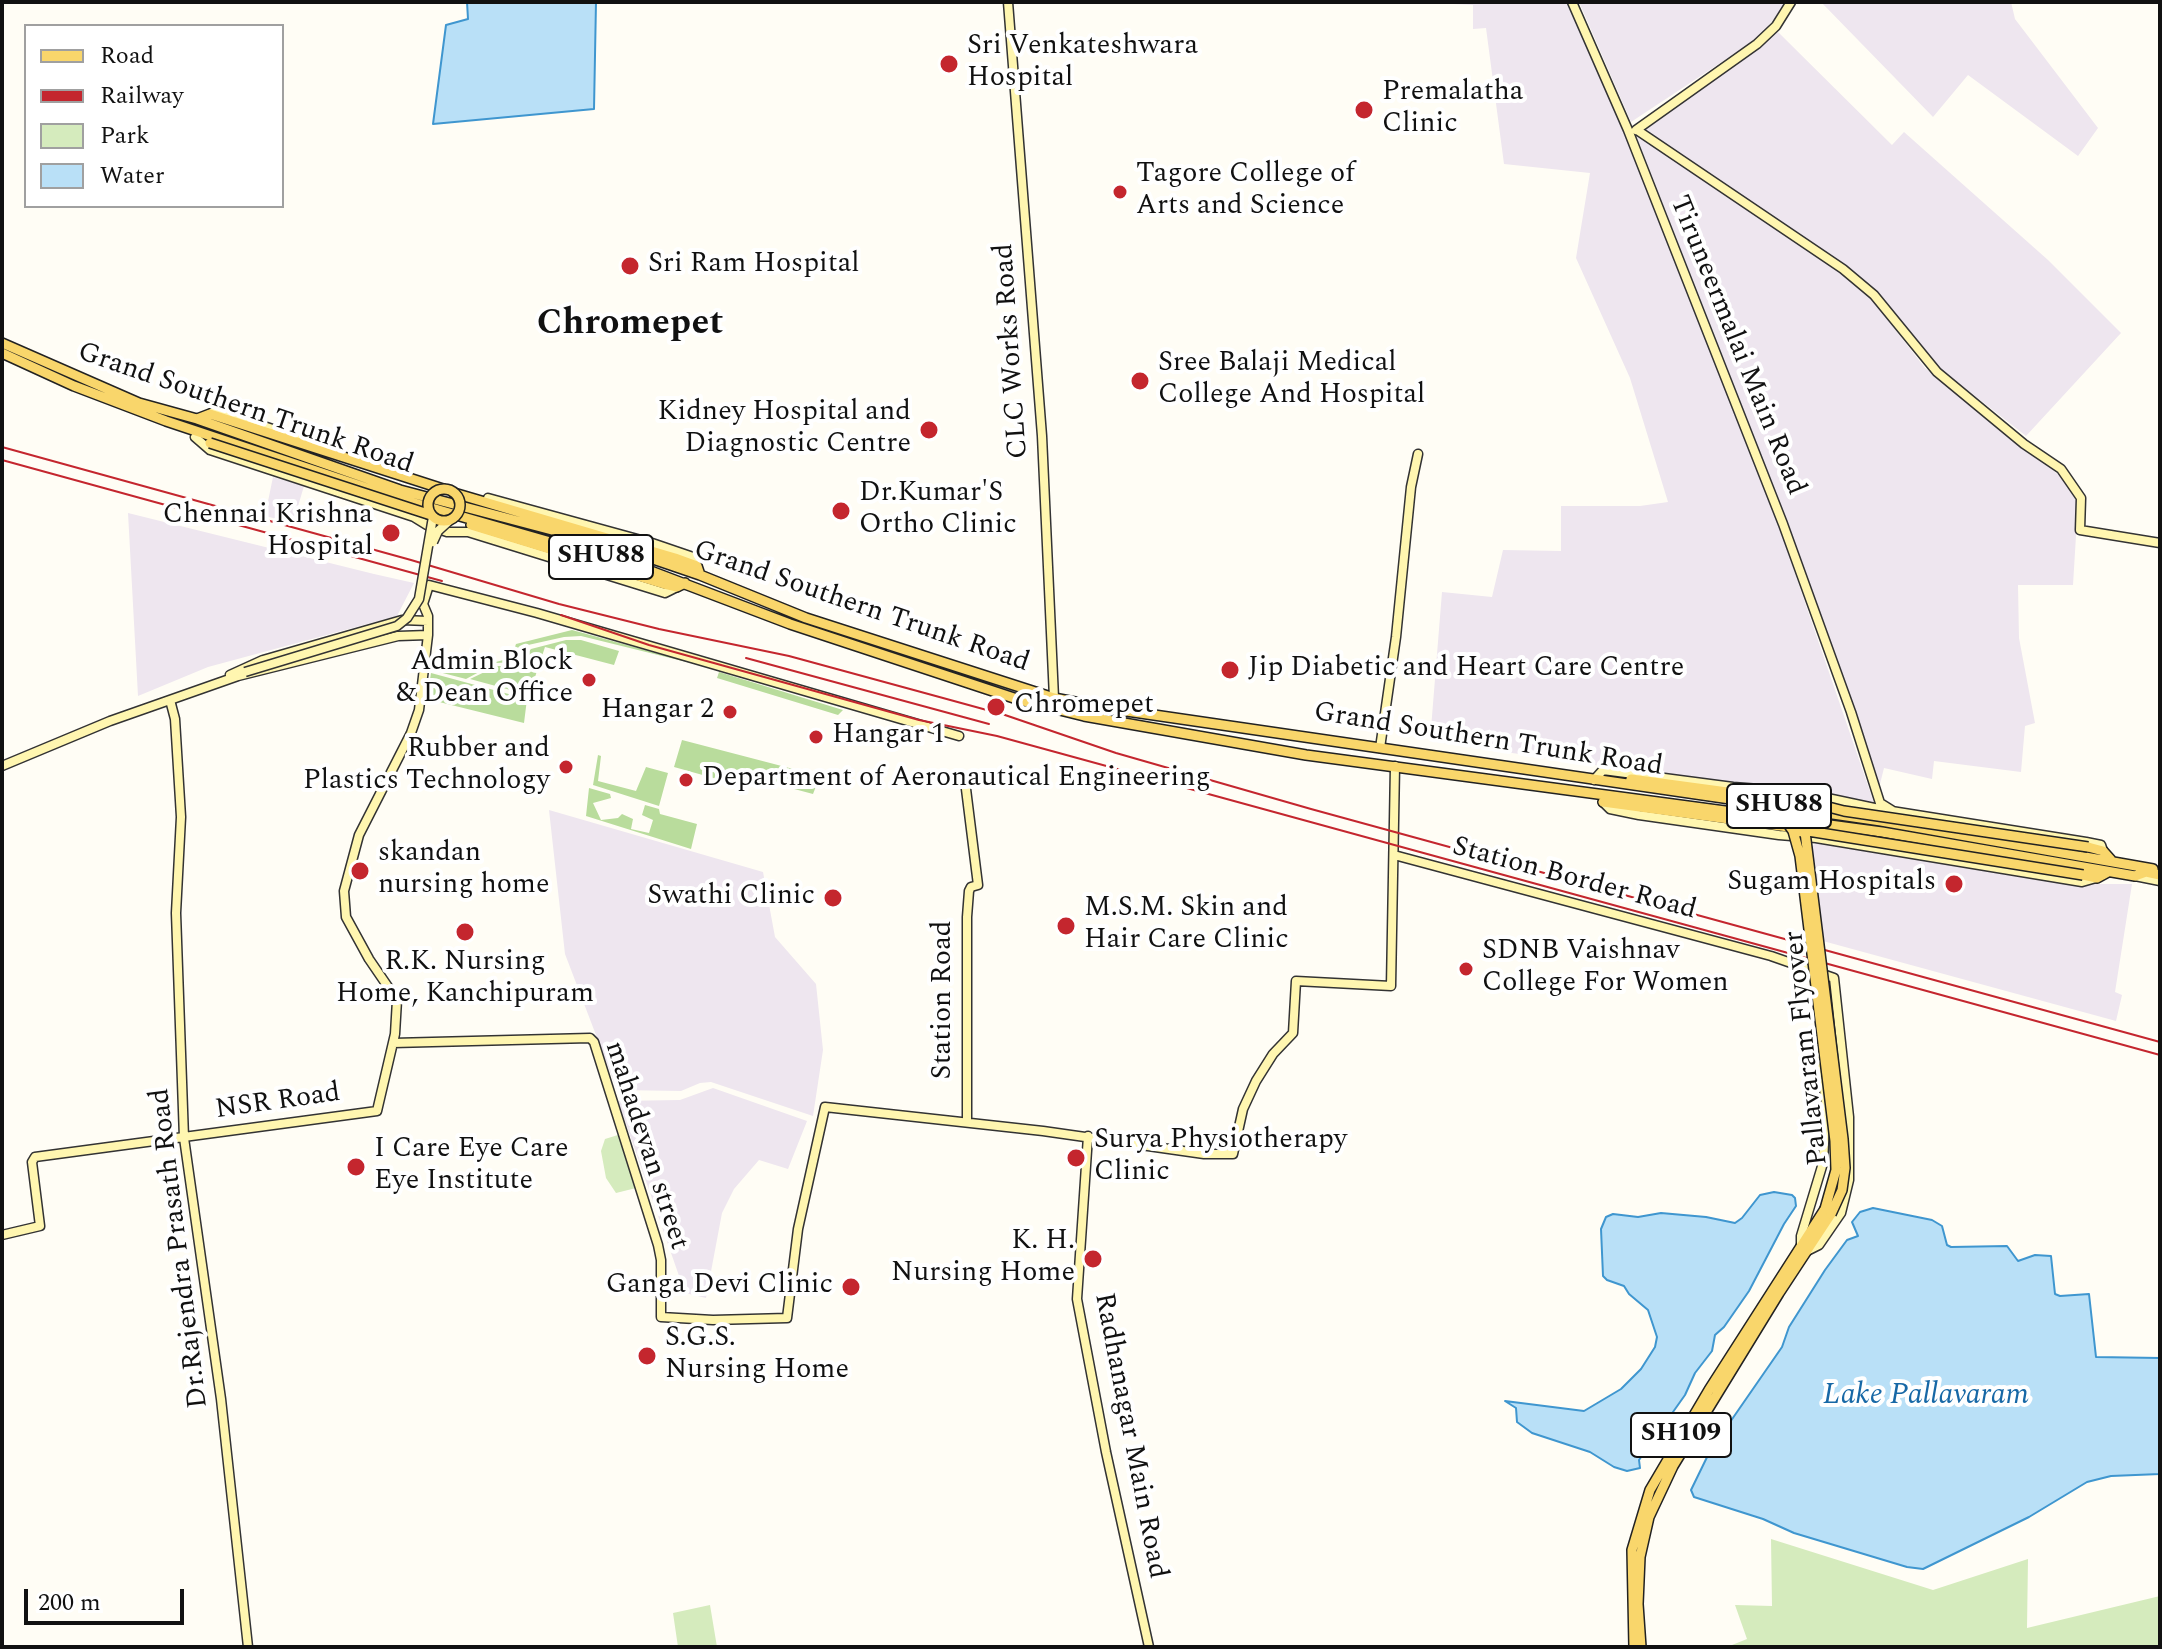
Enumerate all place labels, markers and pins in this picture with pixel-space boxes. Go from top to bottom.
place label: Sri Venkateshwara Hospital [967,31,1198,97]
marker: Sri Venkateshwara Hospital [938,53,960,75]
place label: Premalatha Clinic [1382,77,1523,143]
marker: Premalatha Clinic [1353,99,1375,121]
place label: Tagore College of Arts and Science [1136,159,1355,225]
marker: Tagore College of Arts and Science [1111,183,1129,201]
place label: Sri Ram Hospital [648,249,860,283]
marker: Sri Ram Hospital [619,255,641,277]
place label: Sree Balaji Medical College And Hospital [1158,348,1425,414]
marker: Sree Balaji Medical College And Hospital [1129,370,1151,392]
place label: Kidney Hospital and Diagnostic Centre [658,397,911,463]
marker: Kidney Hospital and Diagnostic Centre [918,419,940,441]
place label: Dr.Kumar'S Ortho Clinic [859,478,1017,544]
place label: Chennai Krishna Hospital [163,500,373,566]
marker: Dr.Kumar'S Ortho Clinic [830,500,852,522]
marker: Chennai Krishna Hospital [380,522,402,544]
place label: Admin Block & Dean Office [396,647,573,713]
place label: Jip Diabetic and Heart Care Centre [1248,653,1684,687]
marker: Jip Diabetic and Heart Care Centre [1219,659,1241,681]
marker: Admin Block & Dean Office [580,671,598,689]
place label: Chromepet [1014,690,1154,724]
place label: Hangar 2 [601,695,714,729]
marker: Chromepet [985,696,1007,718]
marker: Hangar 2 [721,703,739,721]
place label: Hangar 1 [832,720,945,754]
marker: Hangar 1 [807,728,825,746]
place label: Rubber and Plastics Technology [303,734,550,800]
marker: Rubber and Plastics Technology [557,758,575,776]
place label: Department of Aeronautical Engineering [702,763,1211,797]
marker: Department of Aeronautical Engineering [677,771,695,789]
place label: skandan nursing home [378,838,549,904]
marker: skandan nursing home [349,860,371,882]
place label: Sugam Hospitals [1727,867,1936,901]
marker: Sugam Hospitals [1943,873,1965,895]
place label: Swathi Clinic [647,881,815,915]
marker: Swathi Clinic [822,887,844,909]
place label: M.S.M. Skin and Hair Care Clinic [1084,893,1289,959]
marker: M.S.M. Skin and Hair Care Clinic [1055,915,1077,937]
marker: R.K. Nursing Home, Kanchipuram [454,921,476,943]
place label: SDNB Vaishnav College For Women [1482,936,1729,1002]
place label: R.K. Nursing Home, Kanchipuram [336,947,594,1013]
marker: SDNB Vaishnav College For Women [1457,960,1475,978]
place label: Surya Physiotherapy Clinic [1094,1125,1347,1191]
place label: I Care Eye Care Eye Institute [374,1134,569,1200]
marker: Surya Physiotherapy Clinic [1065,1147,1087,1169]
marker: I Care Eye Care Eye Institute [345,1156,367,1178]
place label: K. H. Nursing Home [891,1226,1075,1292]
marker: K. H. Nursing Home [1082,1248,1104,1270]
place label: Ganga Devi Clinic [606,1270,833,1304]
marker: Ganga Devi Clinic [840,1276,862,1298]
place label: S.G.S. Nursing Home [665,1323,849,1389]
marker: S.G.S. Nursing Home [636,1345,658,1367]

